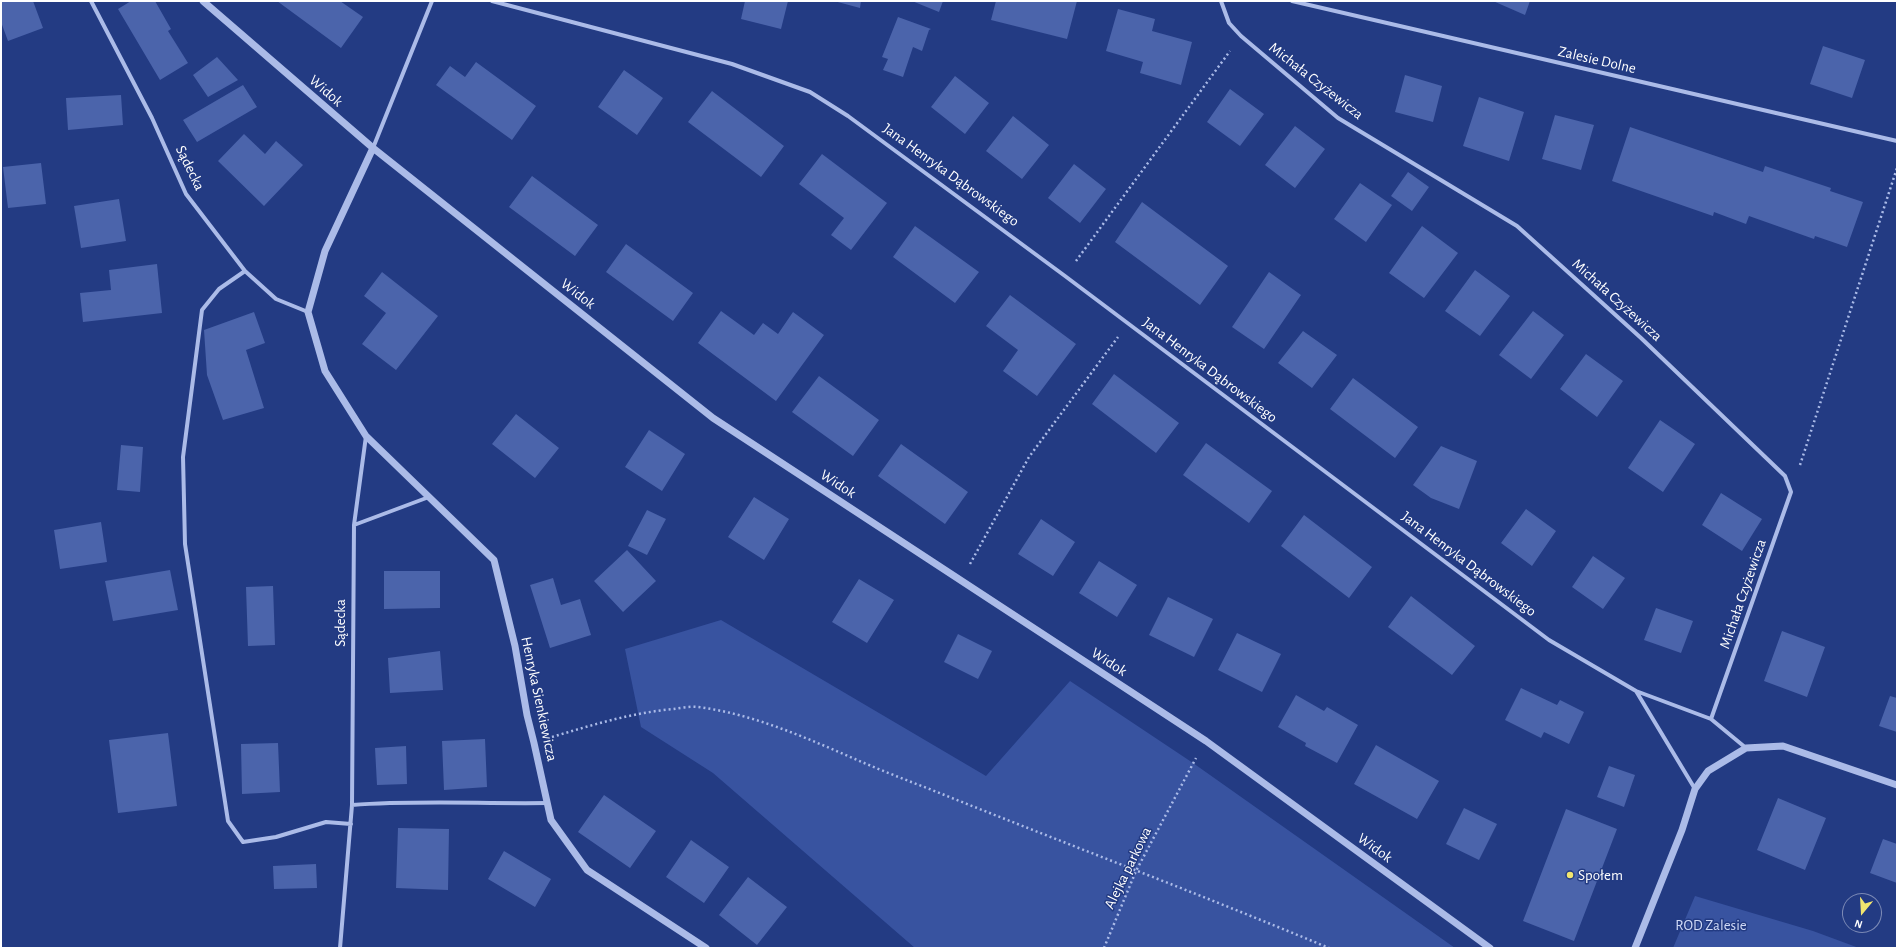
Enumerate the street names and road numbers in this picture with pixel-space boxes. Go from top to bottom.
street label: Michała Czyżewicza [1265,39,1367,123]
street label: Zalesie Dolne [1556,42,1638,78]
street label: Widok [305,71,347,111]
street label: Jana Henryka Dąbrowskiego [879,120,1023,230]
street label: Sądecka [171,143,209,193]
street label: Michała Czyżewicza [1568,255,1666,345]
street label: Widok [557,275,599,313]
street label: Jana Henryka Dąbrowskiego [1139,314,1281,426]
street label: Widok [817,466,859,502]
street label: Jana Henryka Dąbrowskiego [1398,508,1540,620]
street label: Michała Czyżewicza [1716,537,1770,651]
street label: Sądecka [331,599,349,647]
street label: Henryka Sienkiewicza [517,635,561,763]
street label: Widok [1088,644,1130,680]
street label: Alejka parkowa [1100,824,1156,912]
street label: Widok [1354,829,1396,867]

